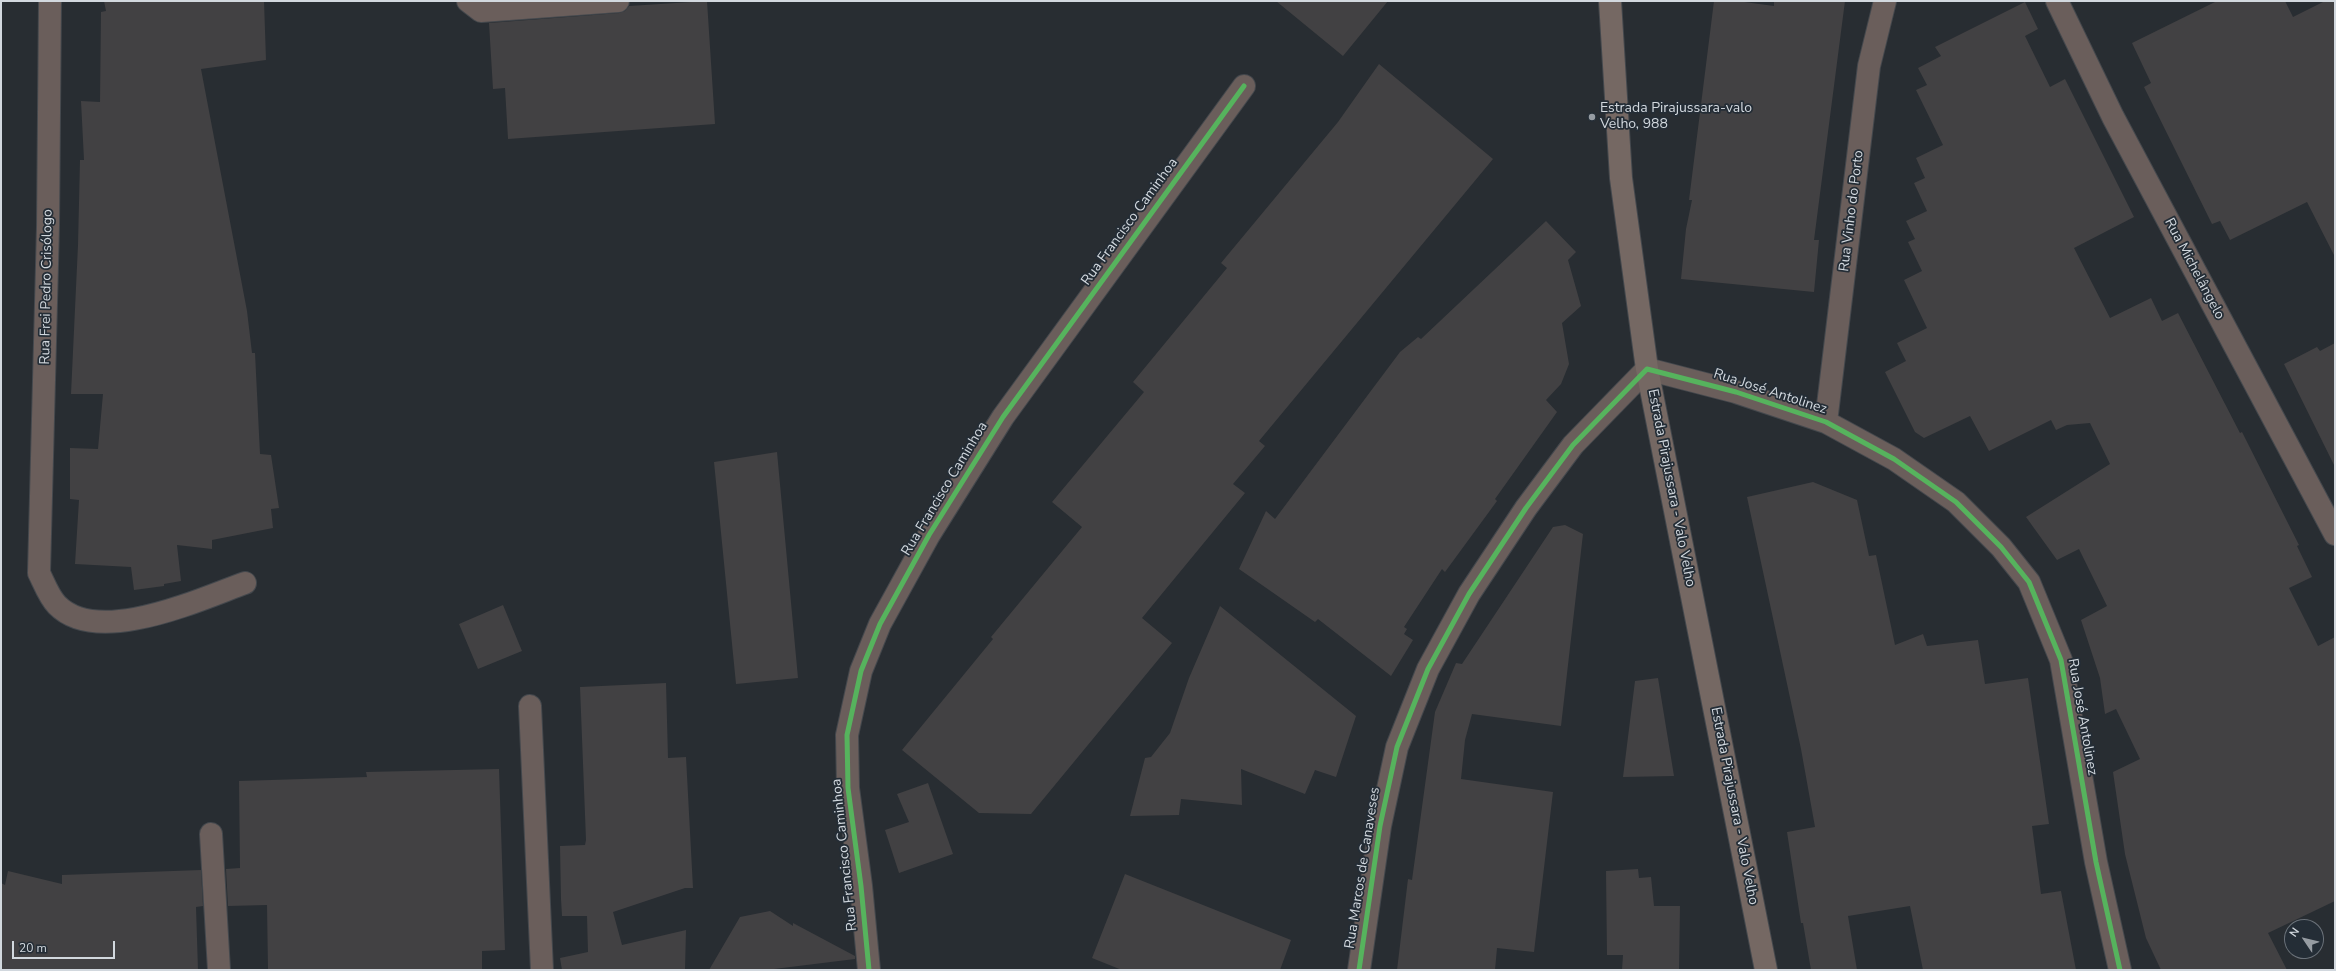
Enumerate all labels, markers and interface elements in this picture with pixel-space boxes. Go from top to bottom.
place label: Estrada Pirajussara-valo Velho, 988 [1600,101,1752,134]
marker: Estrada Pirajussara-valo Velho, 988 [1587,112,1597,122]
street label: Rua Vinho do Porto [1836,149,1868,273]
street label: Rua Francisco Caminhoa [1078,155,1182,289]
street label: Rua Frei Pedro Crisólogo [37,209,57,365]
street label: Rua Michelângelo [2160,215,2228,323]
street label: Rua José Antolinez [1711,366,1829,418]
street label: Estrada Pirajussara - Valo Velho [1644,388,1698,588]
street label: Rua Francisco Caminhoa [898,419,992,559]
street label: Rua José Antolinez [2063,657,2101,777]
street label: Estrada Pirajussara - Valo Velho [1707,706,1761,906]
street label: Rua Francisco Caminhoa [829,778,861,932]
street label: Rua Marcos de Canaveses [1342,786,1384,950]
north arrow [2284,919,2324,959]
text: N [2286,925,2303,940]
scale bar [14,933,117,959]
text: 20 m [19,940,47,956]

